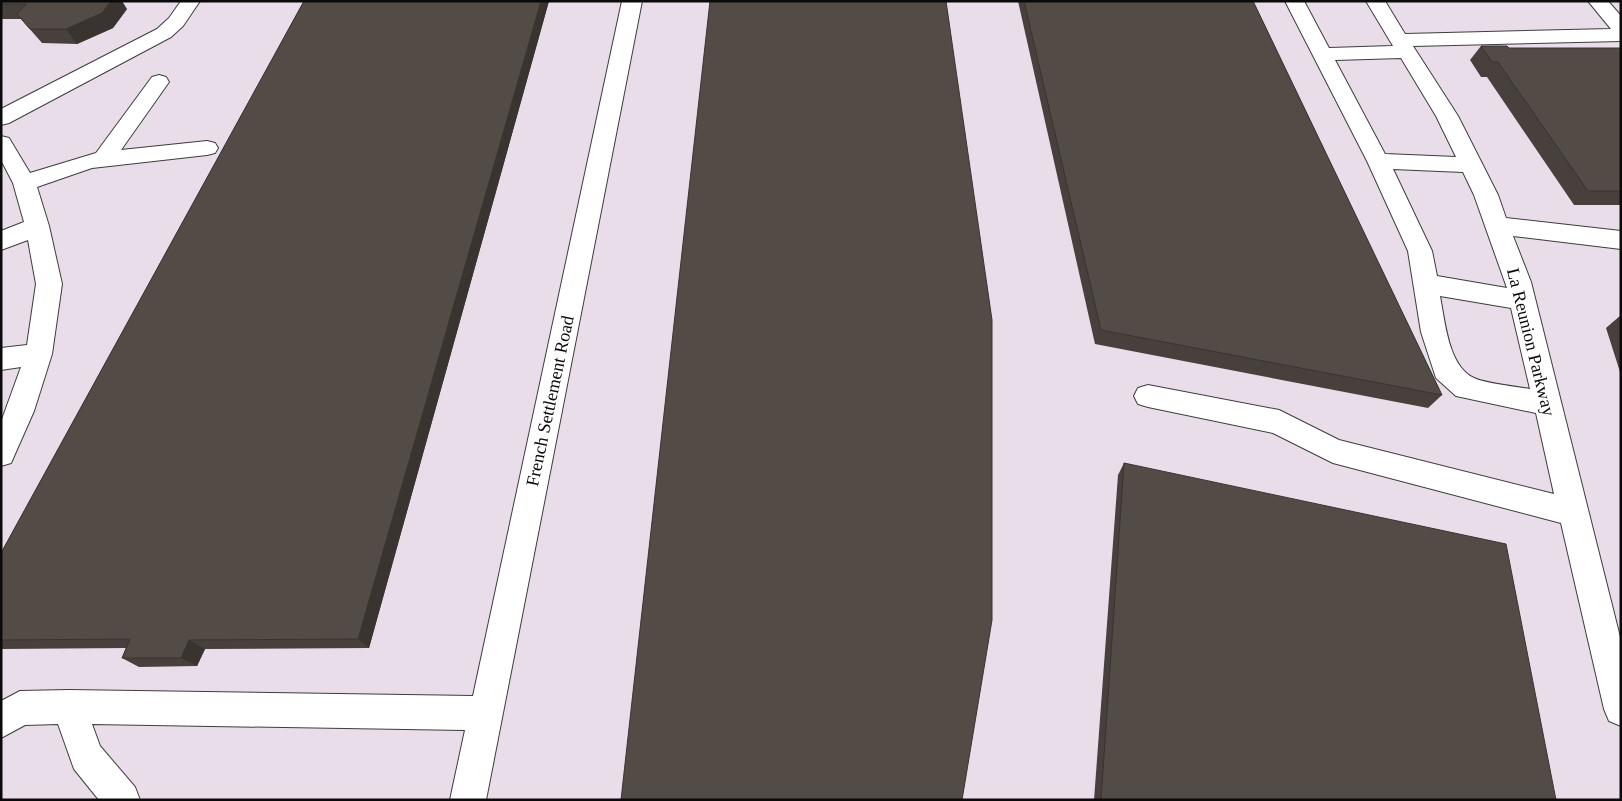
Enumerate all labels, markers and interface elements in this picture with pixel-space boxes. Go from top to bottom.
street label: La Reunion Parkway [1503,266,1559,418]
street label: French Settlement Road [522,314,578,488]

